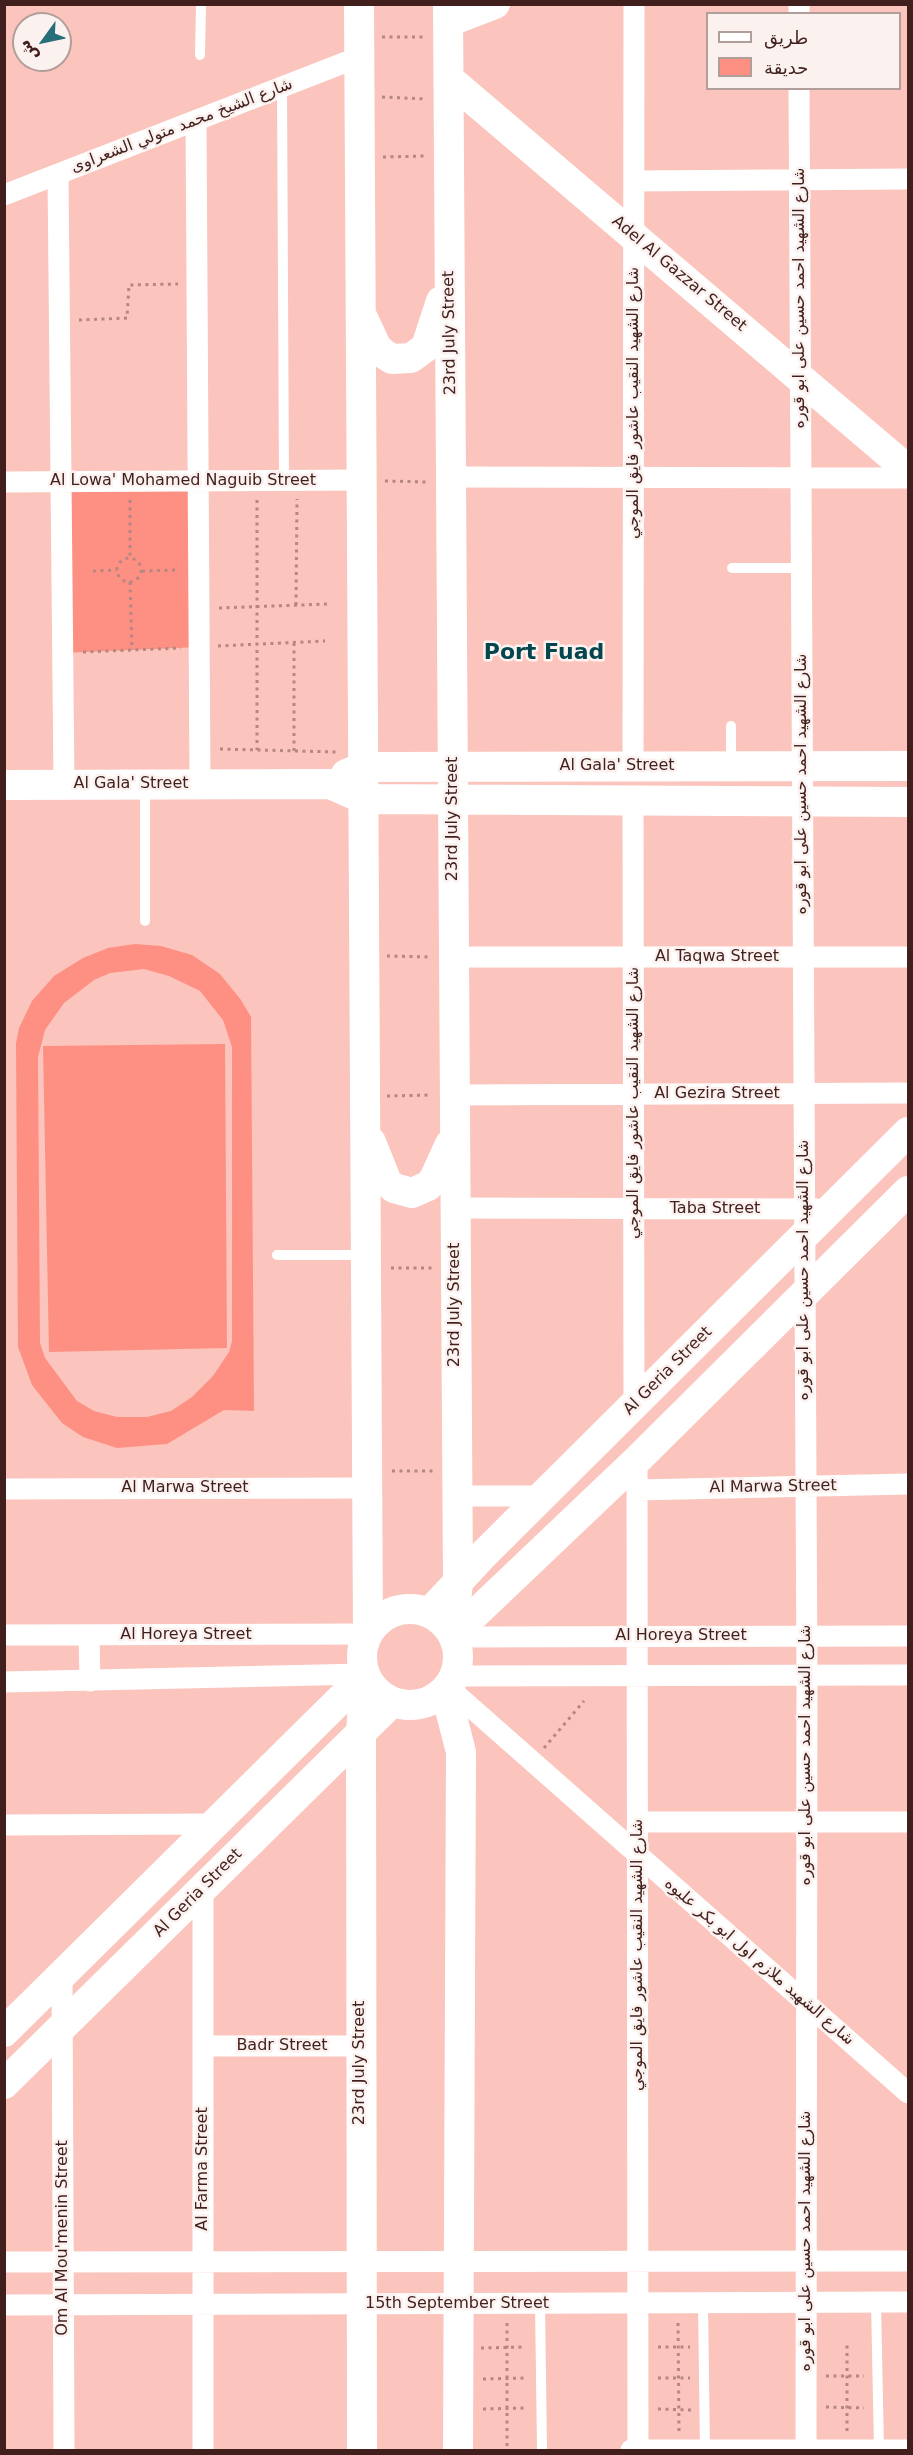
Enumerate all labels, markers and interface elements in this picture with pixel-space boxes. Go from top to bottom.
north arrow [12,12,72,72]
legend [706,12,901,90]
text: طريق [764,27,808,48]
text: ش [14,37,42,65]
text: حديقة [764,57,808,78]
street label: شارع الشيخ محمد متولي الشعراوى [68,75,296,177]
street label: شارع الشهيد احمد حسين على ابو قوره [790,168,810,428]
street label: Adel Al Gazzar Street [608,212,750,336]
street label: شارع الشهيد النقيب عاشور فايق الموجي [624,267,644,539]
street label: 23rd July Street [439,271,461,395]
street label: Al Lowa' Mohamed Naguib Street [50,471,316,491]
district label: Port Fuad [484,640,604,666]
street label: شارع الشهيد احمد حسين على ابو قوره [792,654,812,914]
street label: Al Gala' Street [559,756,675,776]
street label: 23rd July Street [443,757,463,881]
street label: Al Gala' Street [73,774,189,794]
street label: Al Taqwa Street [655,947,779,967]
street label: شارع الشهيد النقيب عاشور فايق الموجي [624,967,644,1239]
street label: Al Gezira Street [654,1084,780,1104]
street label: شارع الشهيد احمد حسين على ابو قوره [794,1140,814,1400]
street label: Taba Street [670,1199,760,1219]
street label: 23rd July Street [445,1243,465,1367]
street label: Al Geria Street [620,1323,716,1419]
street label: Al Marwa Street [709,1476,837,1498]
street label: Al Marwa Street [121,1478,249,1498]
street label: Al Horeya Street [120,1625,252,1645]
street label: شارع الشهيد احمد حسين على ابو قوره [796,1625,816,1885]
street label: Al Horeya Street [615,1626,747,1646]
street label: شارع الشهيد النقيب عاشور فايق الموجي [628,1819,648,2091]
street label: Al Geria Street [150,1845,246,1941]
street label: شارع الشهيد ملازم اول ابو بكر عليوه [660,1874,858,2050]
street label: 23rd July Street [350,2001,370,2125]
street label: Badr Street [236,2036,328,2056]
street label: Al Farma Street [193,2107,213,2231]
street label: شارع الشهيد احمد حسين على ابو قوره [796,2111,816,2371]
street label: Om Al Mou'menin Street [53,2140,73,2336]
street label: 15th September Street [365,2294,549,2314]

